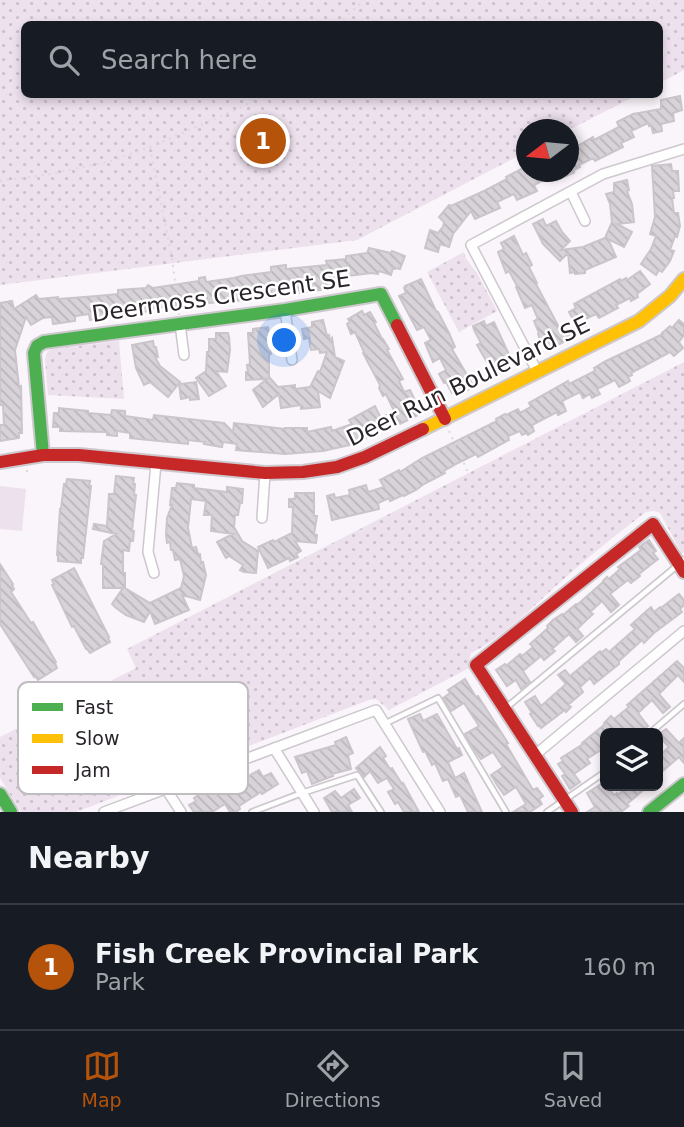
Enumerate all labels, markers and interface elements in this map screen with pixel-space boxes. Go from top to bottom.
search box [21,21,663,98]
icon: search [45,41,83,79]
text: Search here [101,45,257,75]
pin: 1 [240,115,286,167]
north arrow [516,119,579,182]
street label: Deermoss Crescent SE [90,265,352,327]
street label: Deer Run Boulevard SE [342,311,594,451]
your location [267,323,301,357]
legend [18,682,248,794]
text: Fast [75,696,113,718]
text: Slow [75,727,120,749]
map controls [600,728,663,791]
button: layers [600,728,663,791]
text: Jam [74,759,111,781]
text: Nearby [28,840,150,875]
text: Fish Creek Provincial Park [95,939,478,969]
text: 1 [43,954,59,980]
text: 160 m [582,954,656,980]
text: Park [95,969,145,995]
tab: Map [82,1047,122,1111]
tab: Directions [285,1047,381,1111]
tab: Saved [544,1047,602,1111]

